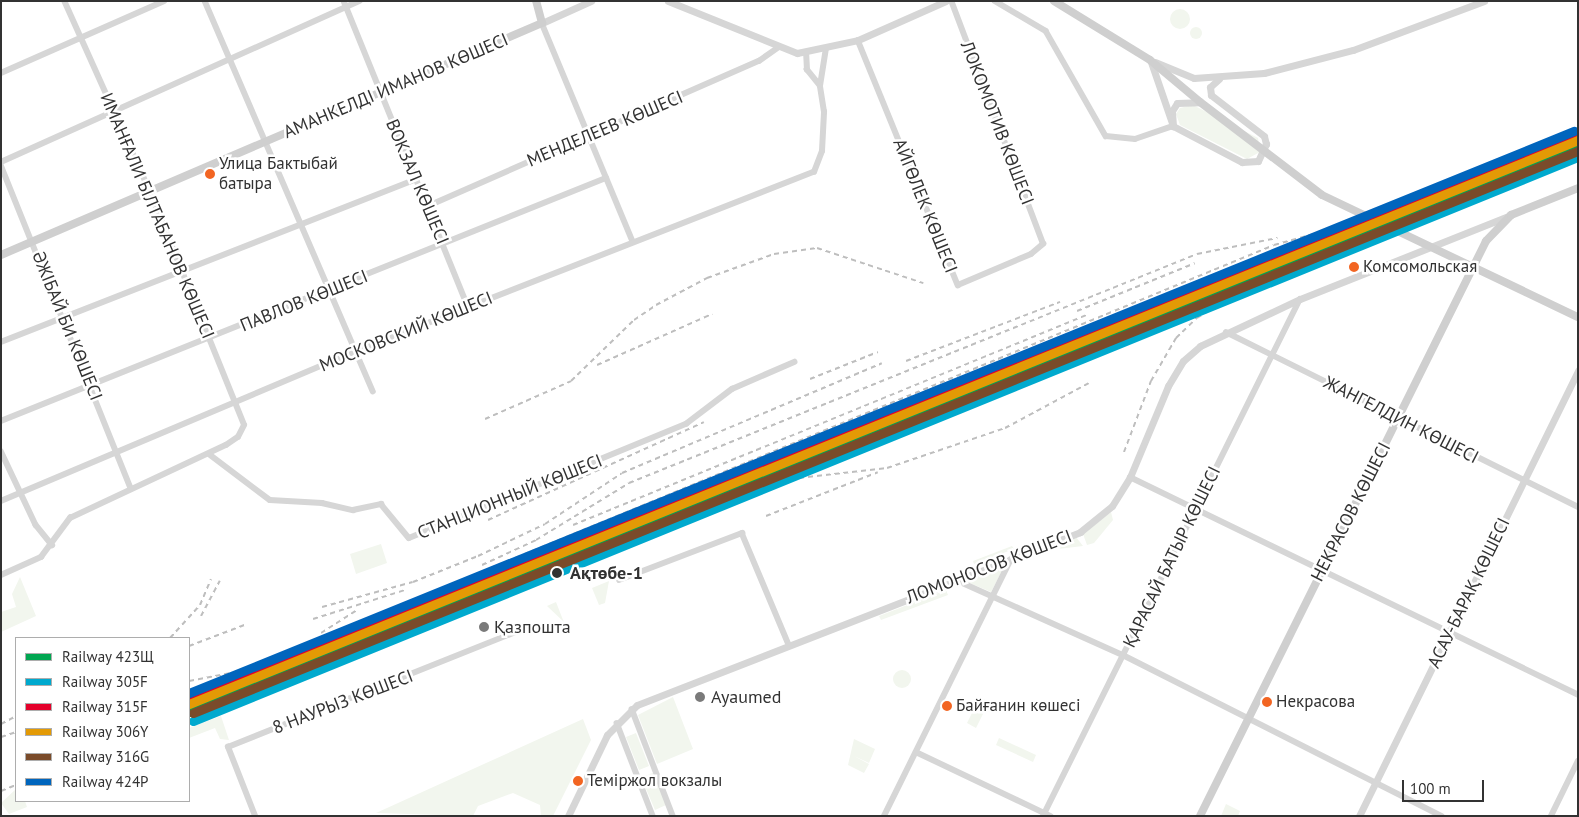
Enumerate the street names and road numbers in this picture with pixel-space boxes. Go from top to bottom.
street label: АМАНКЕЛДІ ИМАНОВ КӨШЕСІ [280,29,512,143]
street label: ЛОКОМОТИВ КӨШЕСІ [956,38,1038,208]
street label: МЕНДЕЛЕЕВ КӨШЕСІ [524,86,686,172]
street label: ИМАНҒАЛИ БІЛТАБАНОВ КӨШЕСІ [95,90,219,342]
street label: ВОКЗАЛ КӨШЕСІ [381,116,453,248]
street label: АЙГӨЛЕК КӨШЕСІ [888,136,962,276]
street label: ӘЖІБАЙ БИ КӨШЕСІ [27,248,107,404]
street label: ПАВЛОВ КӨШЕСІ [237,266,371,336]
street label: МОСКОВСКИЙ КӨШЕСІ [316,287,496,377]
street label: ЖАНГЕЛДИН КӨШЕСІ [1320,372,1482,468]
street label: НЕКРАСОВ КӨШЕСІ [1307,439,1395,585]
street label: СТАНЦИОННЫЙ КӨШЕСІ [414,450,606,544]
street label: ҚАРАСАЙ БАТЫР КӨШЕСІ [1119,462,1225,652]
street label: АСАУ-БАРАҚ КӨШЕСІ [1423,514,1515,672]
street label: ЛОМОНОСОВ КӨШЕСІ [903,525,1075,609]
street label: 8 НАУРЫЗ КӨШЕСІ [270,665,416,739]

